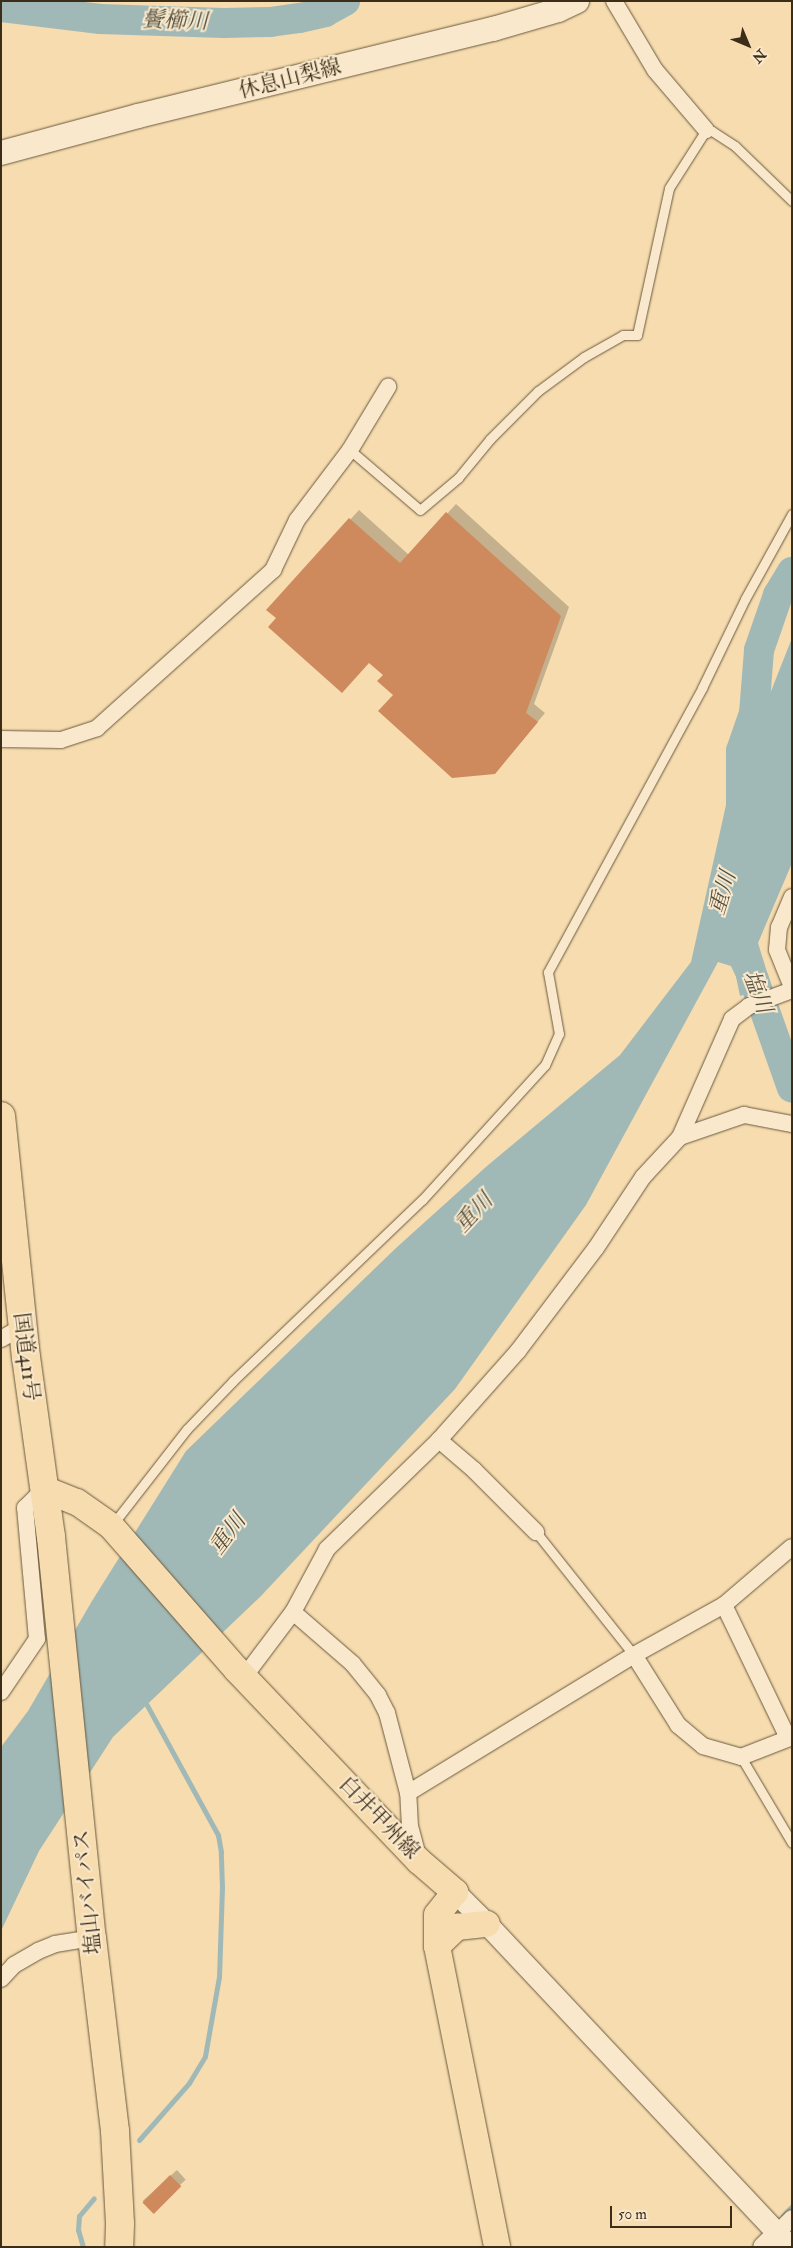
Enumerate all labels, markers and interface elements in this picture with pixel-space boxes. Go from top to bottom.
water label: 鬢櫛川 [142,7,208,35]
north arrow [723,20,773,70]
text: N [749,46,769,66]
street label: 休息山梨線 [236,54,344,104]
water label: 重川 [704,868,742,918]
water label: 塩川 [737,967,777,1017]
water label: 重川 [449,1188,499,1238]
street label: 国道411号 [8,1311,44,1403]
water label: 重川 [204,1508,252,1560]
street label: 白井甲州線 [333,1771,425,1865]
street label: 塩山バイパス [69,1828,107,1956]
scale bar [613,2196,736,2228]
text: 50 m [618,2205,647,2224]

